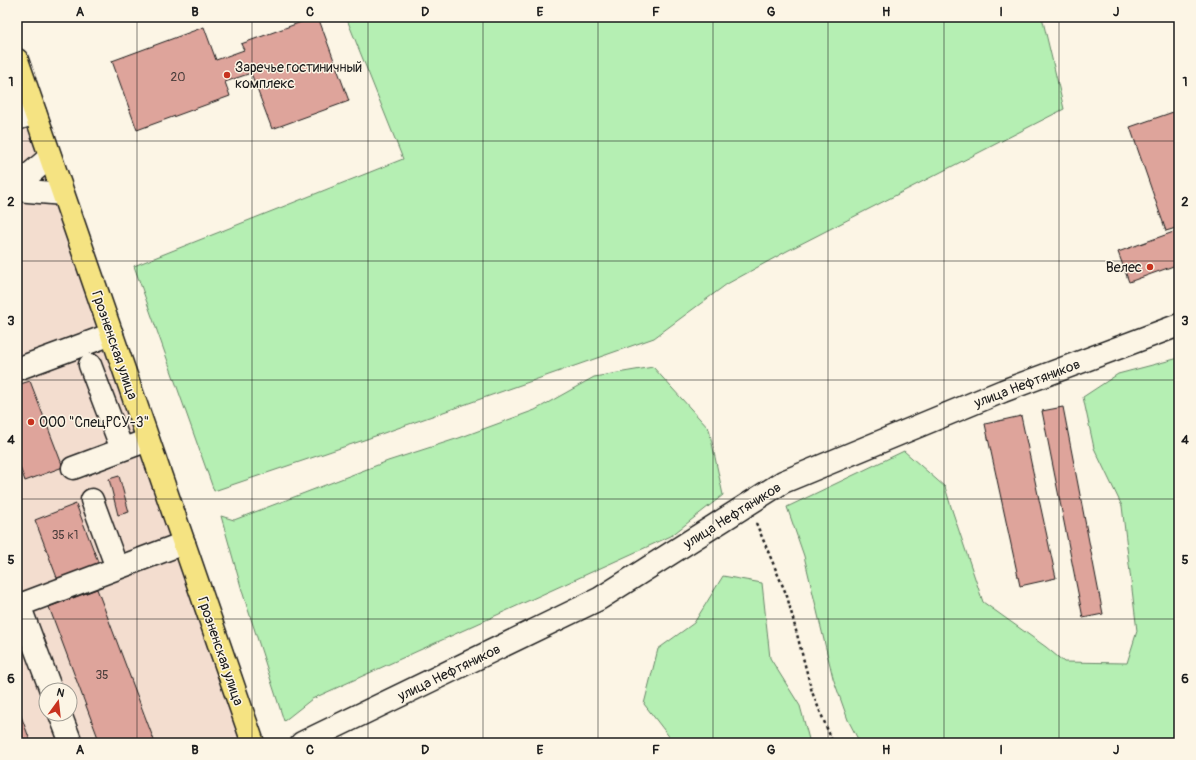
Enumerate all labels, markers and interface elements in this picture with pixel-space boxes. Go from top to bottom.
text: A [76,4,85,20]
text: B [191,4,199,20]
text: C [306,4,314,20]
text: D [421,4,429,20]
text: E [537,4,544,20]
text: F [652,4,660,20]
text: G [767,4,776,20]
text: H [882,4,890,20]
text: I [999,4,1003,20]
text: J [1113,4,1119,20]
place label: Заречье гостиничный комплекс [235,59,362,92]
house number: 20 [171,70,185,85]
marker: Заречье гостиничный комплекс [222,70,232,80]
text: 1 [8,74,14,90]
text: 1 [1182,74,1188,90]
text: 2 [7,194,15,210]
text: 2 [1181,194,1189,210]
place label: Велес [1106,259,1142,276]
marker: Велес [1145,262,1155,272]
street label: Грозненская улица [88,289,141,402]
text: 3 [7,313,15,329]
text: 3 [1181,313,1189,329]
street label: улица Нефтяников [971,355,1083,412]
place label: ООО "СпецРСУ-3" [39,414,149,431]
marker: ООО "СпецРСУ-3" [26,417,36,427]
text: 4 [7,432,15,448]
text: 4 [1181,432,1189,448]
street label: улица Нефтяников [679,478,784,553]
house number: 35 к1 [52,528,78,543]
text: 5 [7,552,15,568]
text: 5 [1181,552,1189,568]
street label: Грозненская улица [194,595,247,708]
street label: улица Нефтяников [394,640,503,705]
house number: 35 [95,668,109,683]
text: 6 [7,671,15,687]
text: 6 [1181,671,1189,687]
north arrow [38,682,78,722]
text: N [55,686,66,700]
text: A [76,742,85,758]
text: B [191,742,199,758]
text: C [306,742,314,758]
text: D [421,742,429,758]
text: E [537,742,544,758]
text: F [652,742,660,758]
text: G [767,742,776,758]
text: H [882,742,890,758]
text: I [999,742,1003,758]
text: J [1113,742,1119,758]

